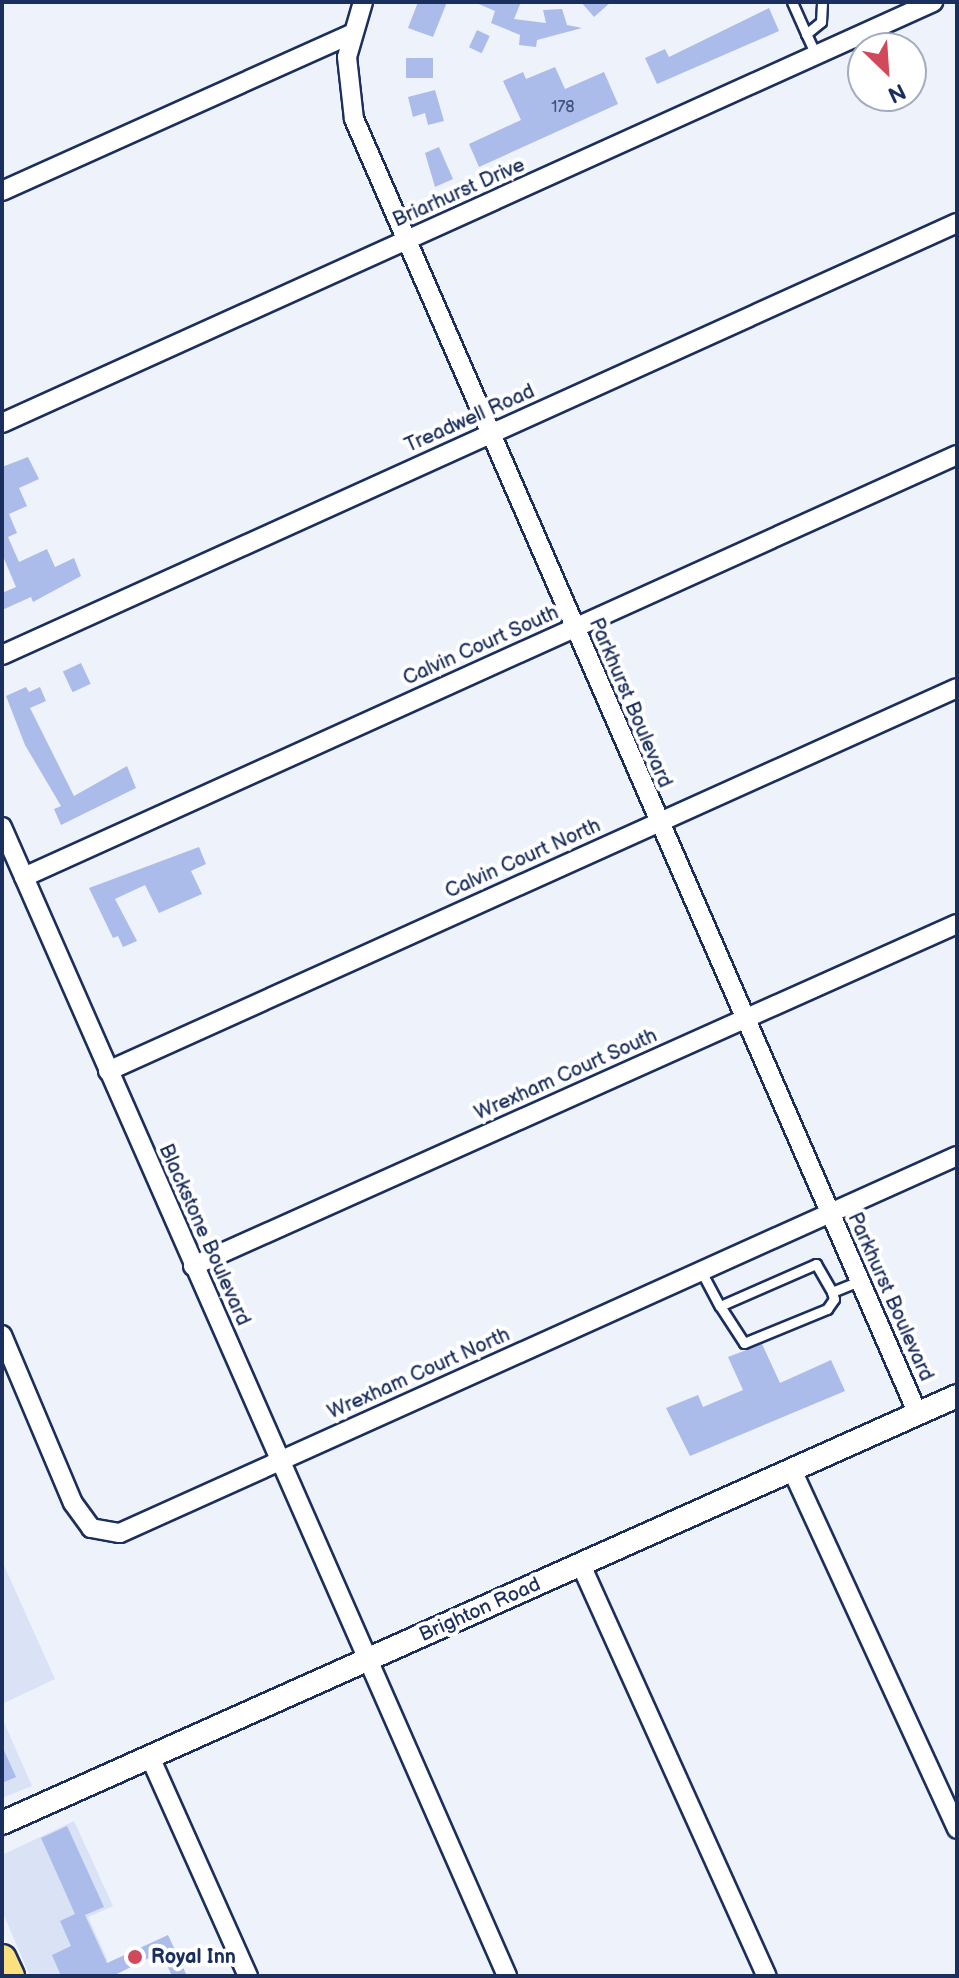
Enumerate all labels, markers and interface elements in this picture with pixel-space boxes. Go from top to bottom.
north arrow [847,32,927,112]
text: N [883,77,910,108]
house number: 178 [551,98,575,118]
street label: Briarhurst Drive [389,153,529,233]
street label: Treadwell Road [401,380,539,458]
street label: Calvin Court South [399,601,563,691]
street label: Parkhurst Boulevard [583,615,677,791]
street label: Calvin Court North [442,814,604,904]
street label: Wrexham Court South [471,1024,661,1126]
street label: Blackstone Boulevard [153,1141,255,1329]
street label: Parkhurst Boulevard [842,1209,938,1385]
street label: Wrexham Court North [324,1323,514,1425]
street label: Brighton Road [416,1573,544,1647]
place label: Royal Inn [151,1945,236,1969]
marker: Royal Inn [126,1948,144,1966]

